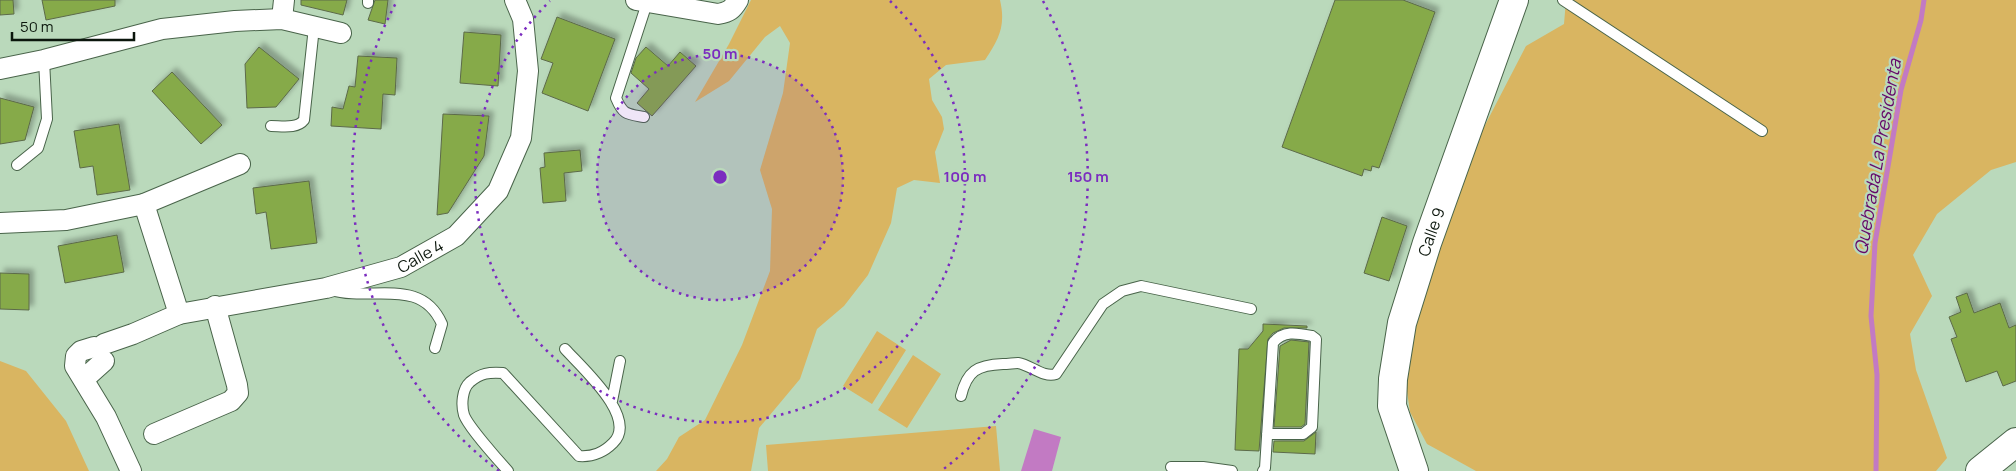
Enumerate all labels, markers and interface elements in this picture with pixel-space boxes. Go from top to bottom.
scale bar [12,10,135,42]
text: 50 m [20,16,54,37]
text: 50 m [702,43,738,64]
water label: Quebrada La Presidenta [1848,56,1906,257]
text: 100 m [944,166,986,187]
text: 150 m [1067,166,1109,187]
centre of rings [711,168,729,186]
street label: Calle 9 [1413,204,1450,259]
street label: Calle 4 [393,234,447,278]

